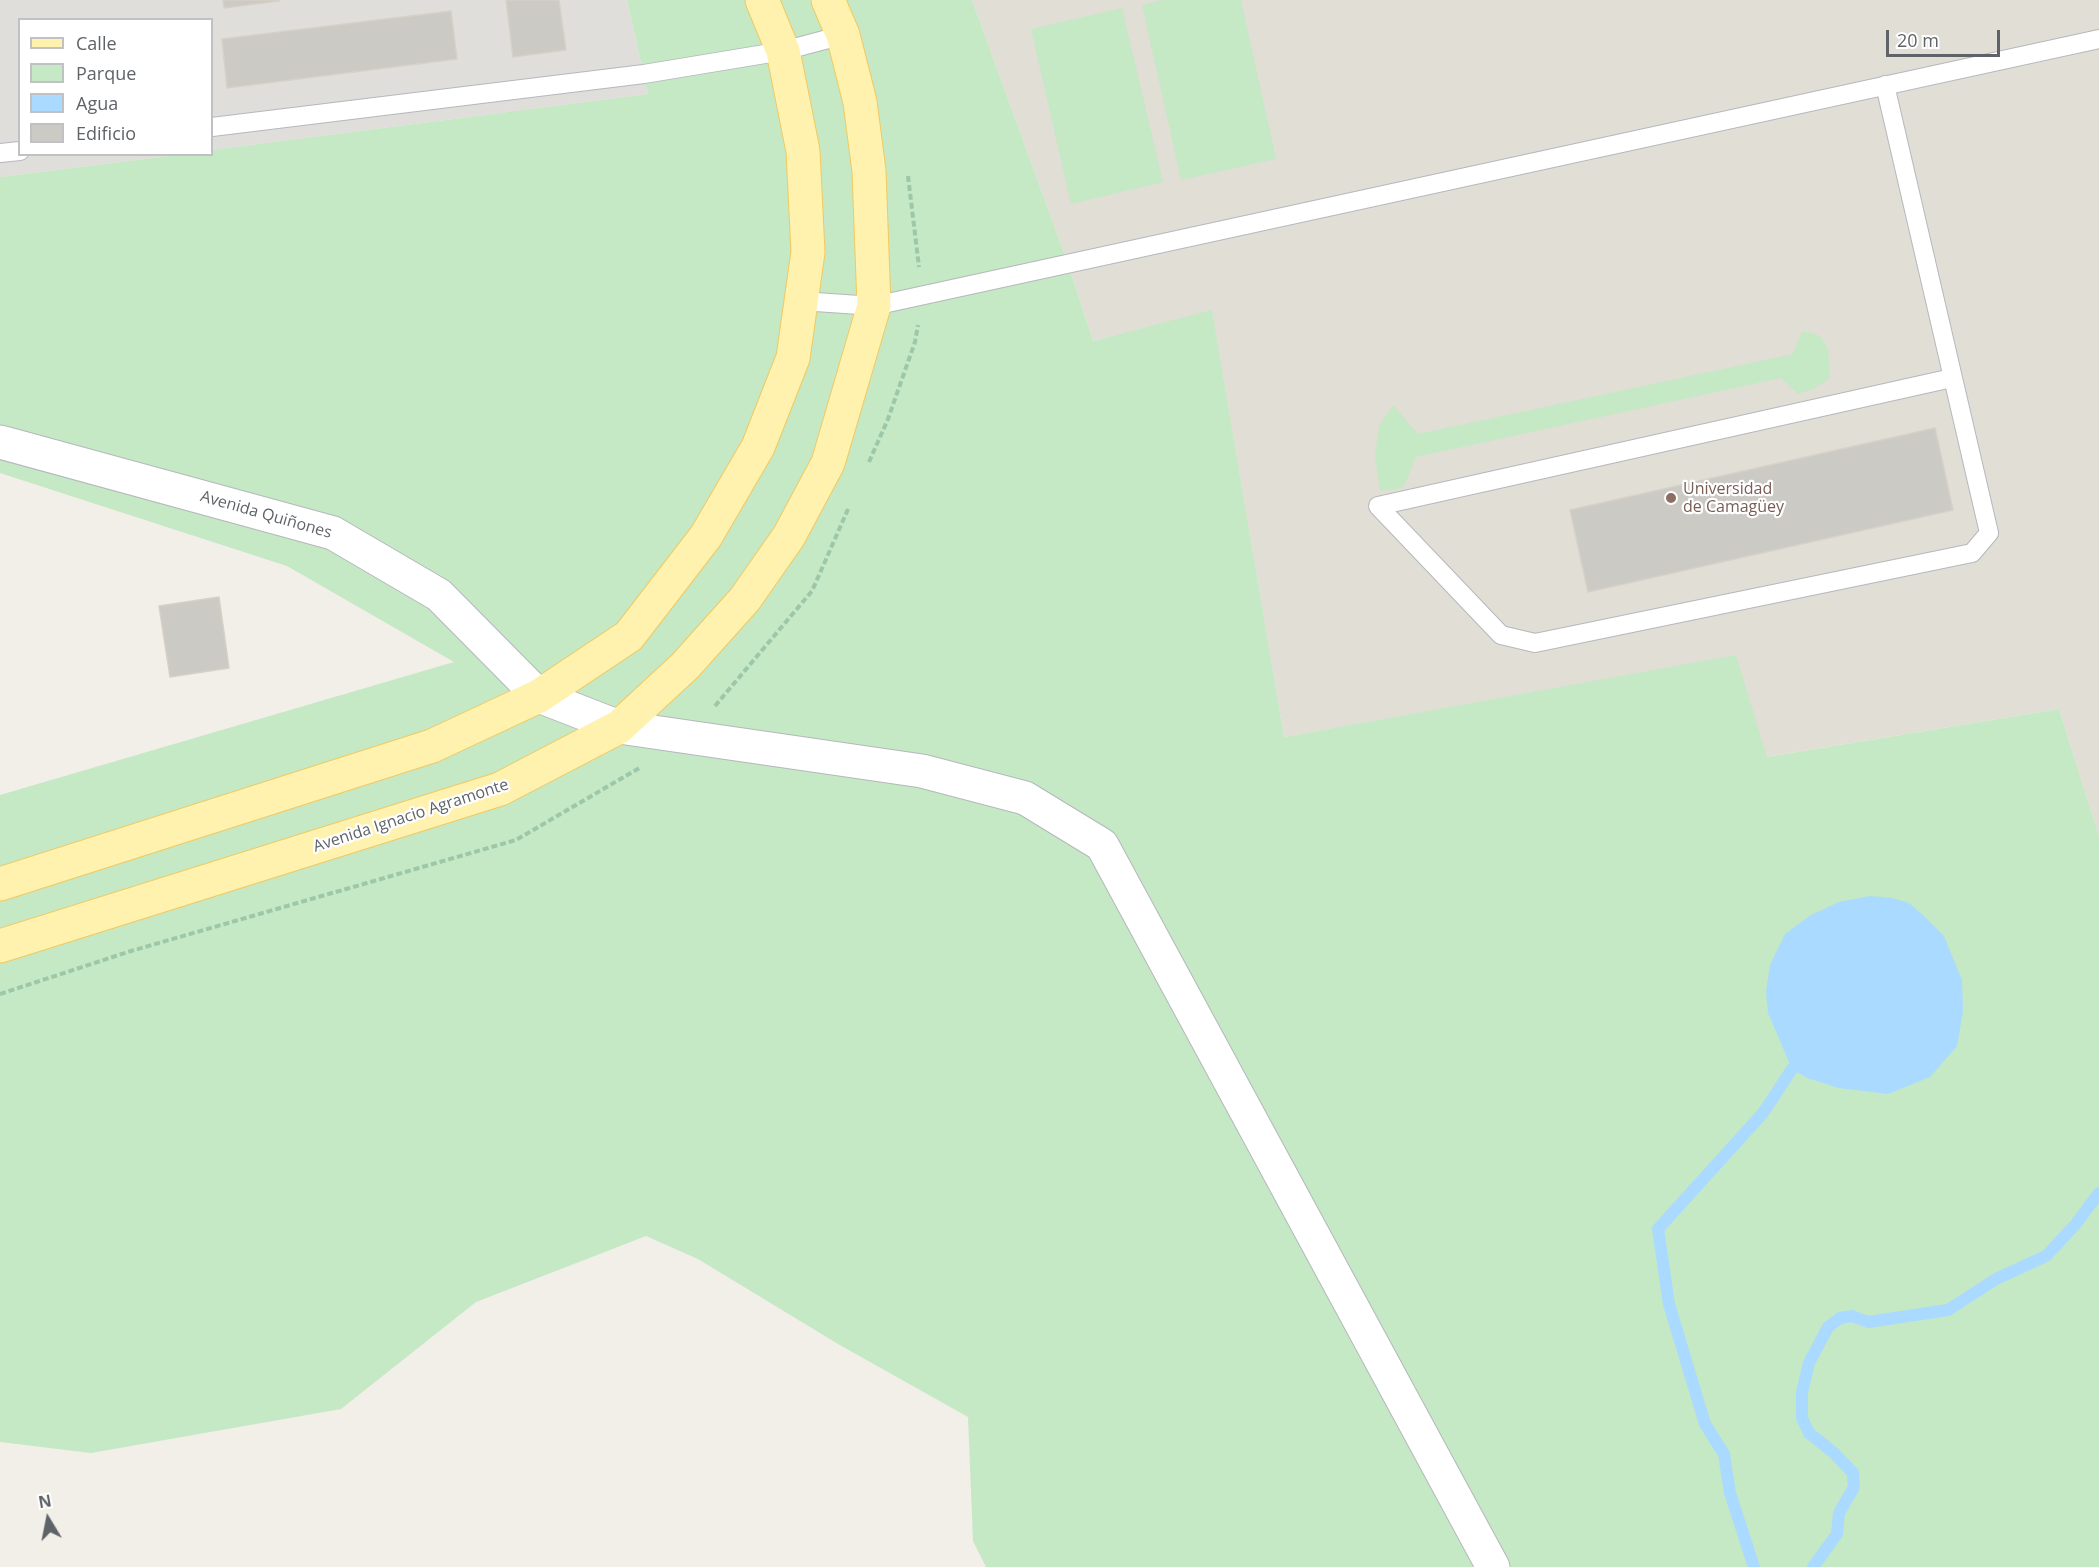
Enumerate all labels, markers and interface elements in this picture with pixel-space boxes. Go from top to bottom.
legend [18,18,213,156]
scale bar [1889,18,2003,56]
text: 20 m [1897,28,1939,52]
text: Calle [76,31,117,55]
text: Parque [76,61,136,85]
text: Agua [76,91,118,115]
text: Edificio [76,121,136,145]
place label: Universidad de Camagüey [1683,479,1784,517]
street label: Avenida Quiñones [198,487,334,543]
marker: Universidad de Camagüey [1664,491,1678,505]
street label: Avenida Ignacio Agramonte [311,775,511,857]
north arrow [18,1489,78,1549]
text: N [37,1489,53,1513]

